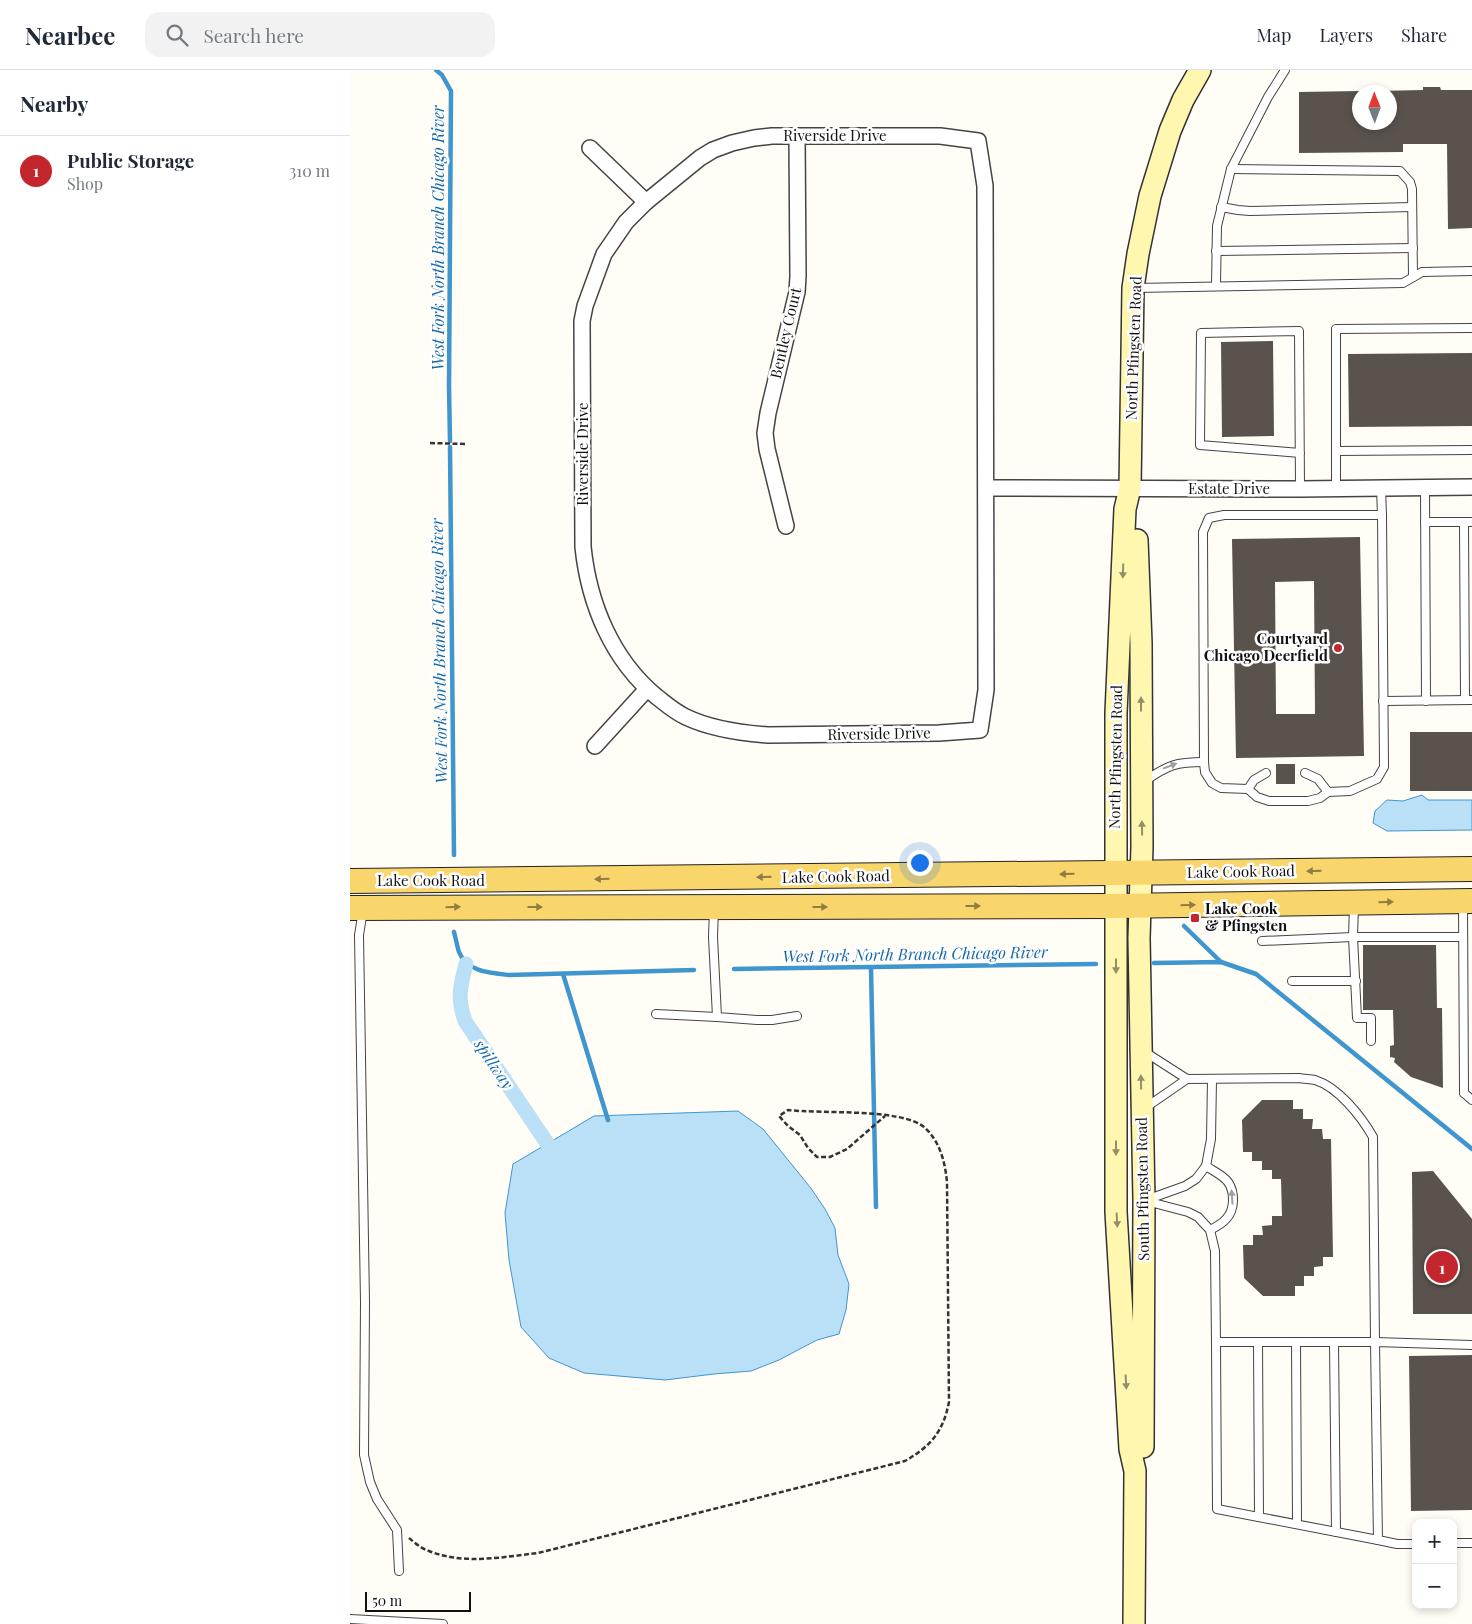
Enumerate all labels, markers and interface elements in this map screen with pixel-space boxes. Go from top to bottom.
search box [145,12,495,57]
text: Nearbee [25,19,115,51]
icon: search [163,21,191,49]
text: Search here [203,22,304,48]
text: Map [1256,23,1291,47]
text: Layers [1319,23,1373,47]
text: Share [1401,23,1447,47]
north arrow [1352,85,1397,130]
text: Nearby [20,89,89,117]
water label: West Fork North Branch Chicago River [427,104,448,371]
street label: Riverside Drive [783,125,887,145]
text: Public Storage [67,147,194,173]
text: 1 [33,160,39,181]
text: 310 m [289,160,330,181]
text: Shop [67,173,103,194]
street label: North Pfingsten Road [1120,275,1146,420]
street label: Bentley Court [765,285,805,380]
street label: Riverside Drive [572,402,592,506]
street label: Estate Drive [1188,478,1270,498]
water label: West Fork North Branch Chicago River [426,517,451,784]
one-way arrow [1119,563,1127,579]
place label: Courtyard Chicago Deerfield [1204,628,1328,665]
marker: Courtyard Chicago Deerfield [1332,642,1344,654]
street label: North Pfingsten Road [1104,685,1126,829]
one-way arrow [1137,696,1145,712]
street label: Riverside Drive [827,722,931,744]
one-way arrow [1163,762,1178,770]
one-way arrow [1137,820,1145,836]
your location [907,850,933,876]
street label: Lake Cook Road [1187,860,1295,882]
street label: Lake Cook Road [782,865,890,887]
one-way arrow [1306,867,1322,875]
street label: Lake Cook Road [377,870,485,890]
one-way arrow [1059,870,1075,878]
one-way arrow [756,874,772,882]
one-way arrow [594,875,610,883]
place label: Lake Cook & Pfingsten [1205,898,1288,935]
one-way arrow [1378,898,1394,906]
one-way arrow [1180,901,1196,909]
one-way arrow [966,902,982,910]
one-way arrow [445,903,461,911]
one-way arrow [527,903,543,911]
one-way arrow [812,903,828,911]
marker: Lake Cook & Pfingsten [1189,912,1201,924]
water label: West Fork North Branch Chicago River [782,941,1049,966]
one-way arrow [1112,959,1120,975]
water label: spillway [470,1034,519,1093]
one-way arrow [1137,1073,1145,1089]
street label: South Pfingsten Road [1131,1117,1153,1261]
one-way arrow [1112,1140,1120,1156]
one-way arrow [1227,1189,1235,1205]
one-way arrow [1113,1213,1121,1229]
pin: 1 [1426,1248,1458,1286]
one-way arrow [1123,1375,1131,1391]
map controls [1412,1519,1457,1609]
button: + [1412,1519,1457,1564]
button: − [1412,1564,1457,1609]
scale bar [365,1589,471,1612]
text: 50 m [372,1591,402,1610]

